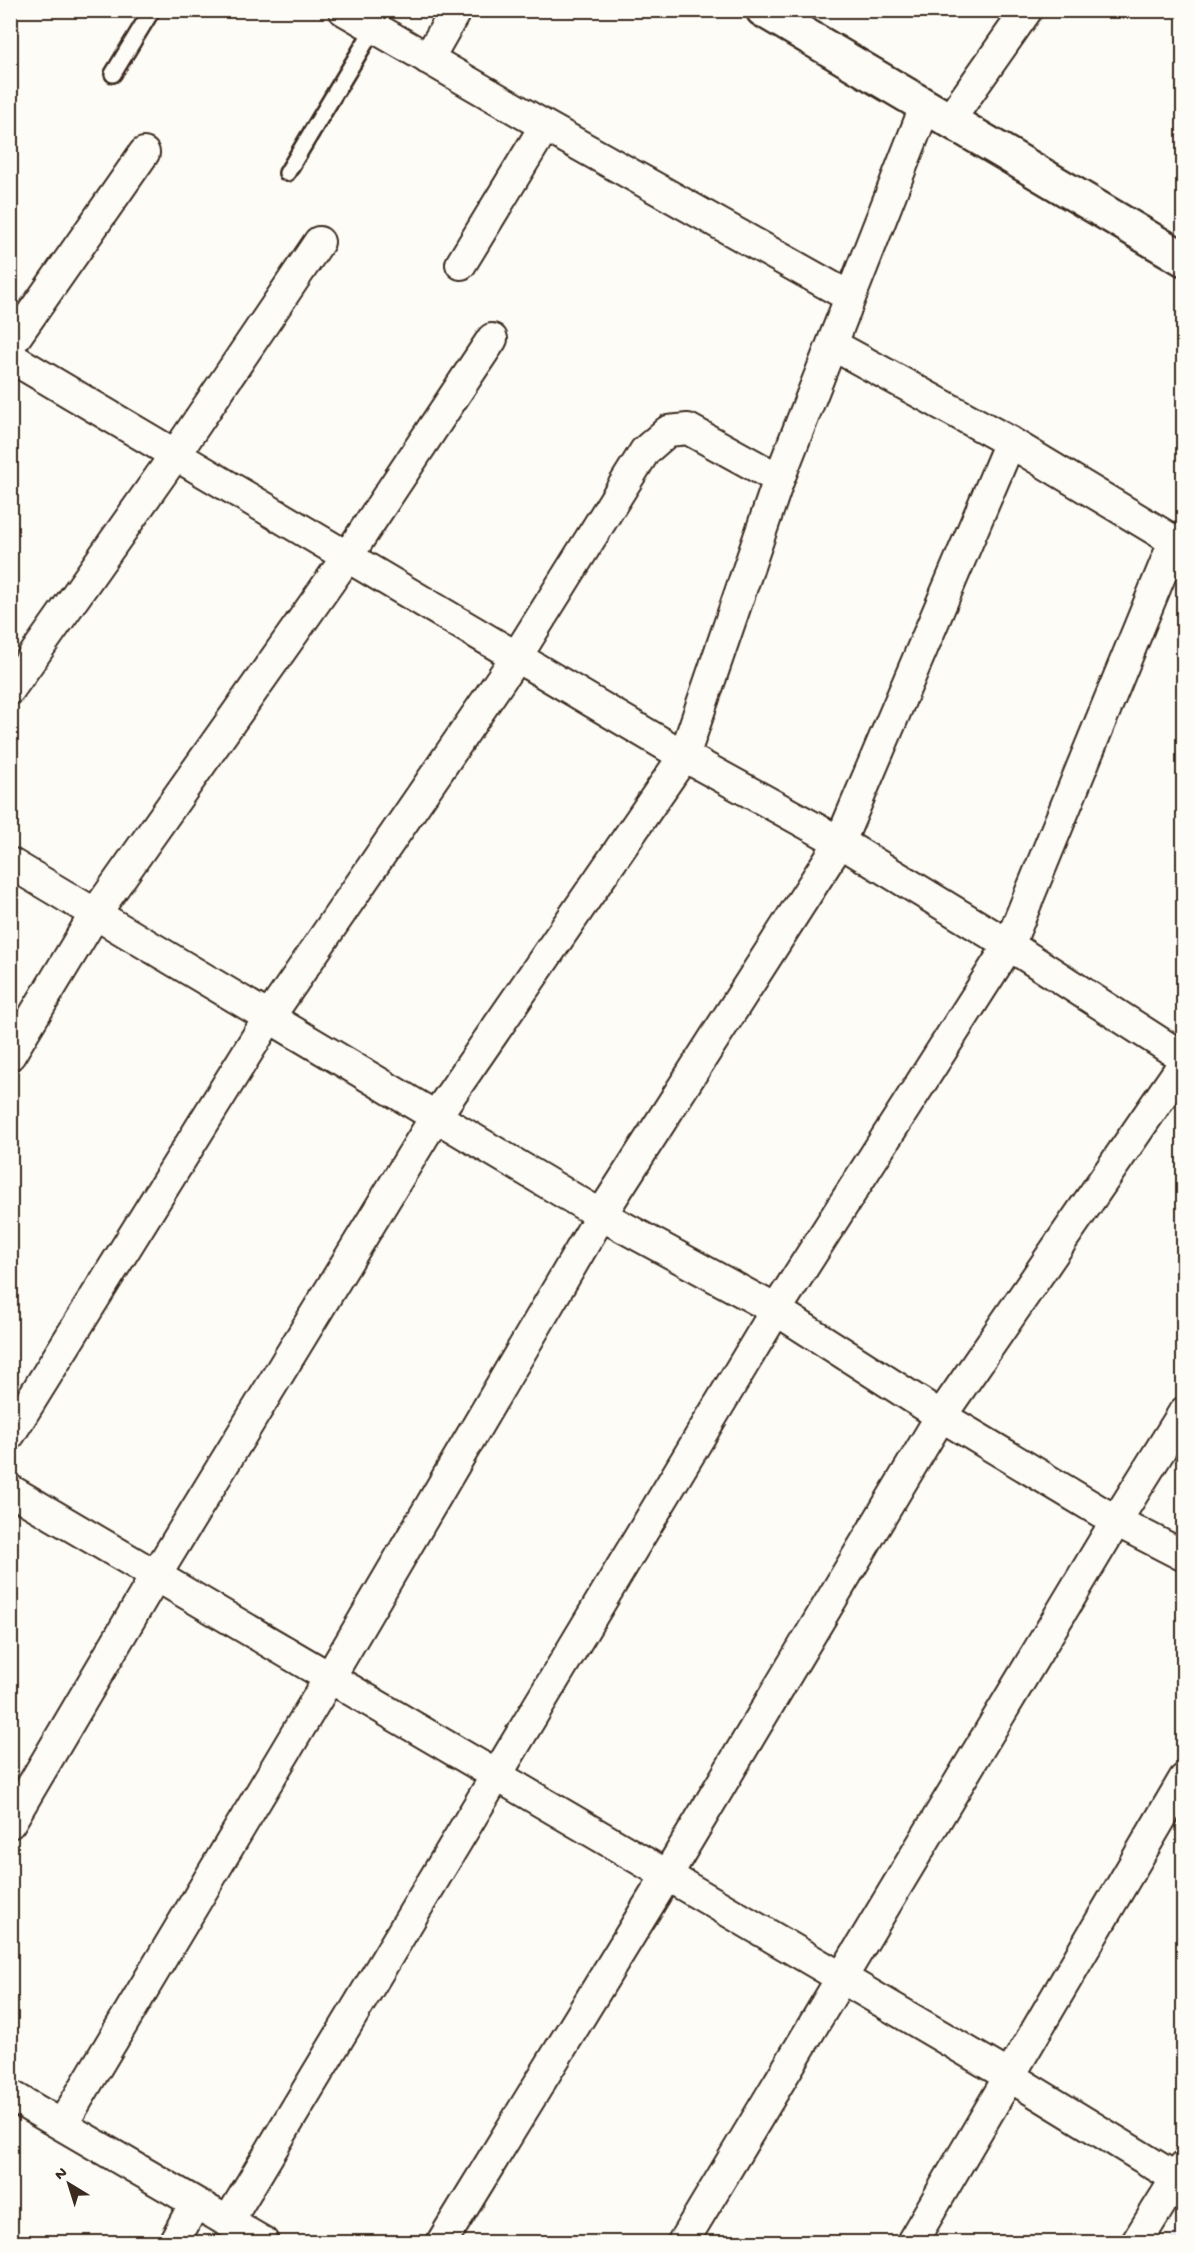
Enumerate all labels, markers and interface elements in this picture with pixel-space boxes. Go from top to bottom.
north arrow [39,2154,99,2214]
text: N [52,2164,72,2186]

